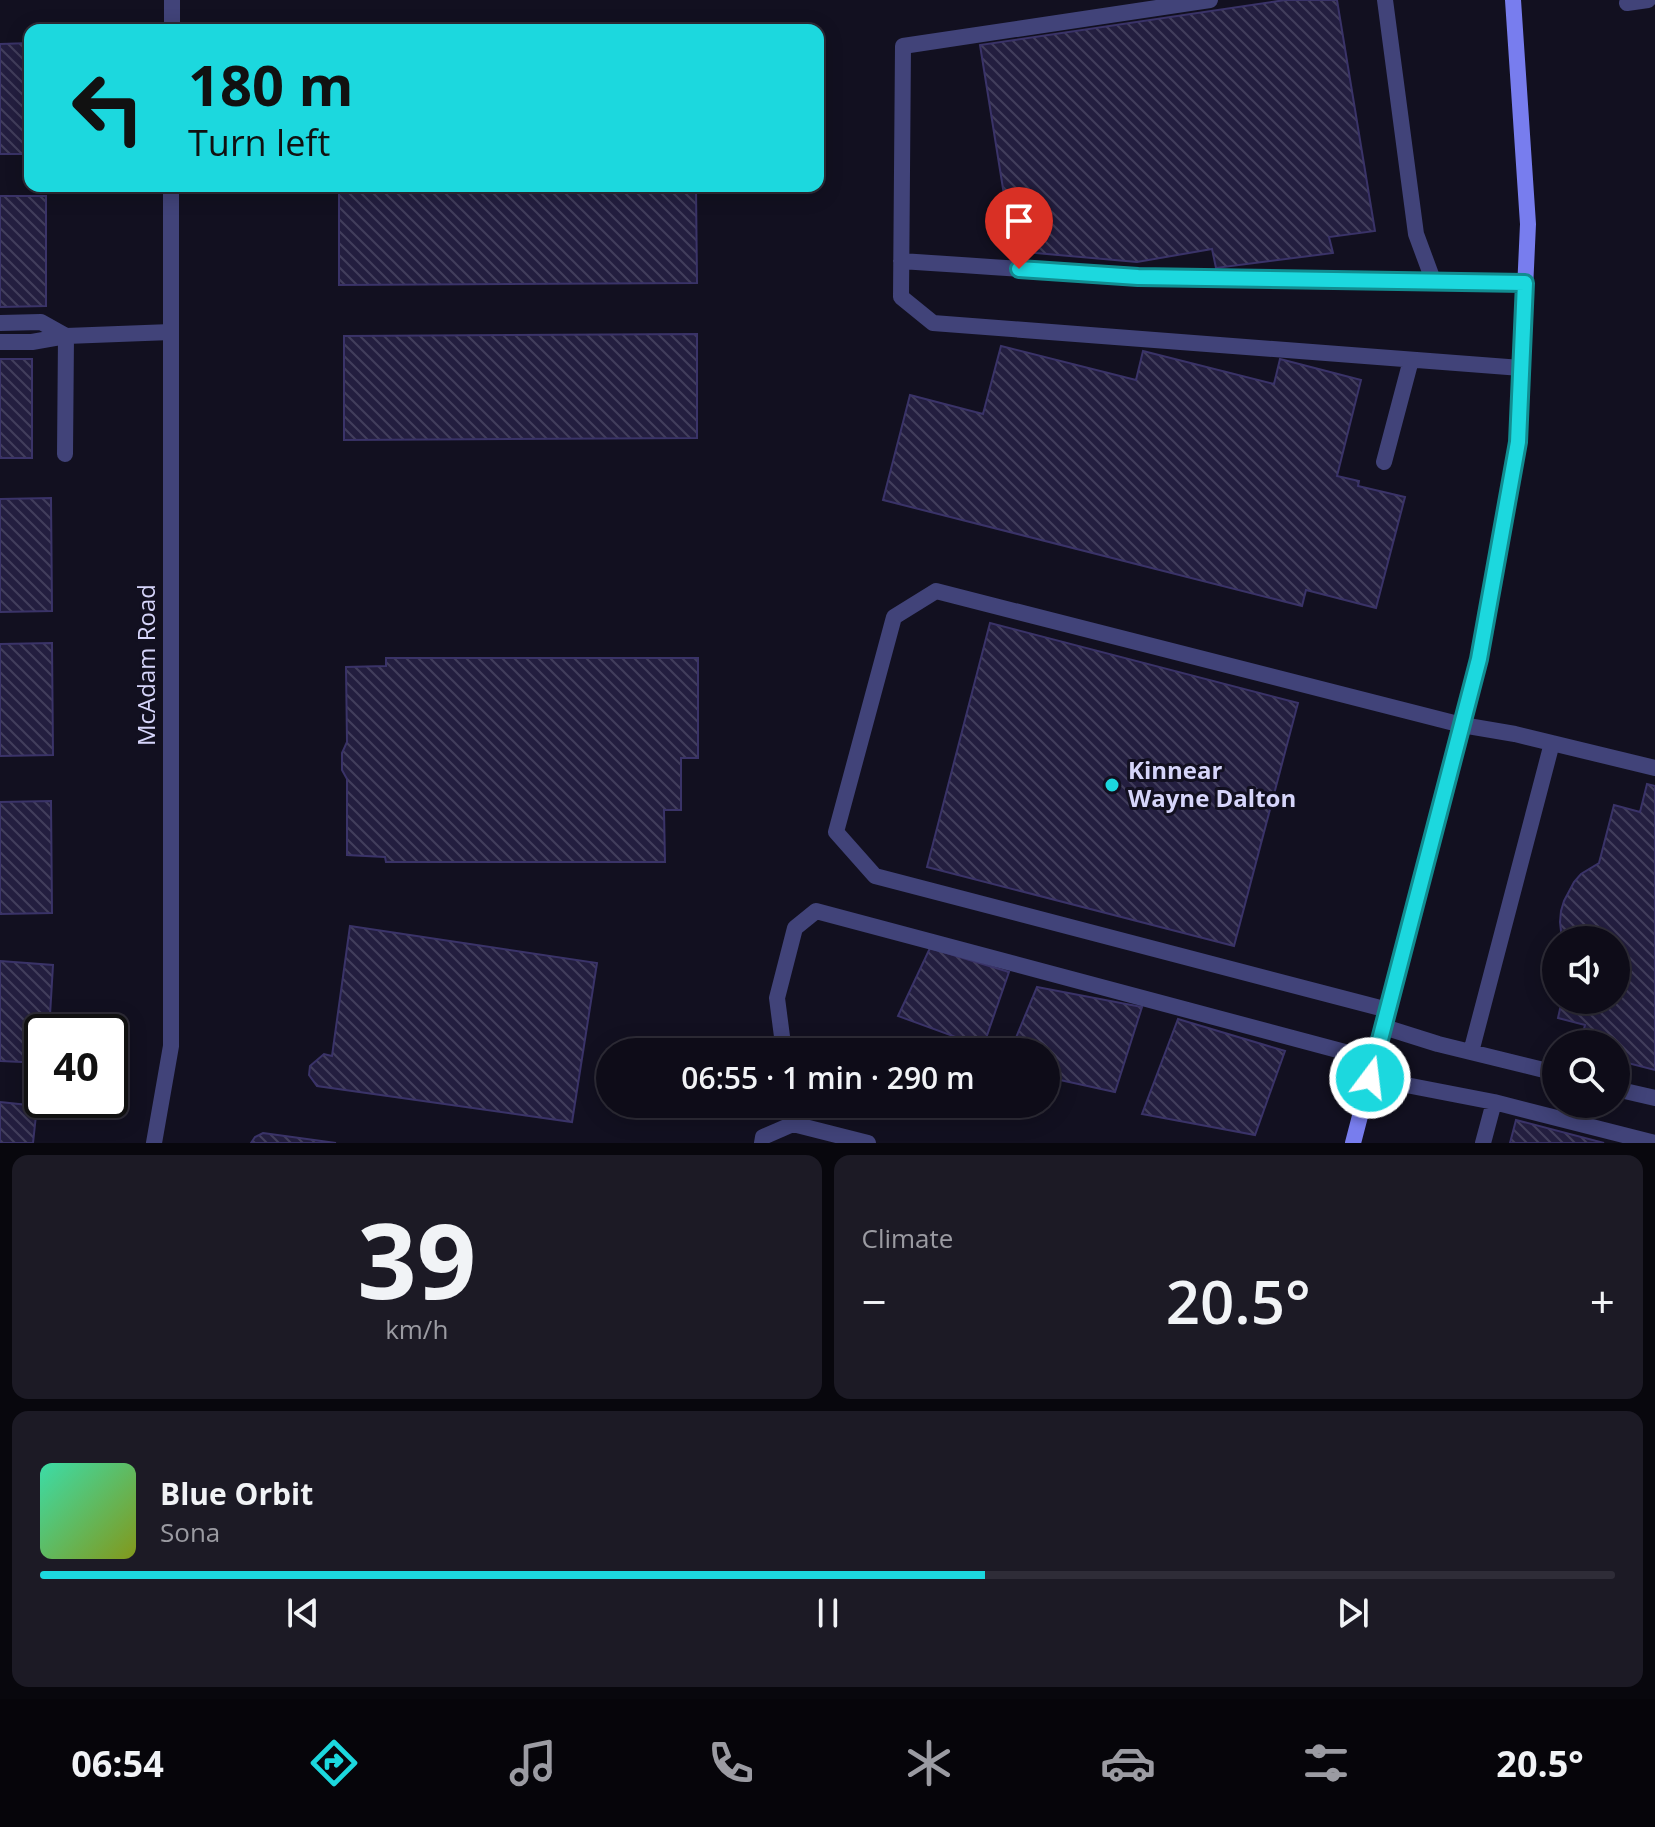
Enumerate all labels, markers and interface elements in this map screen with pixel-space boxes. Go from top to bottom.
text: 180 m [188,46,354,122]
icon: left [56,56,160,160]
text: Turn left [188,118,330,167]
pin [985,187,1053,269]
icon: arrive [997,199,1041,243]
street label: McAdam Road [129,584,162,746]
place label: Kinnear Wayne Dalton [1128,753,1296,814]
marker: Kinnear Wayne Dalton [1103,776,1121,794]
map controls [1542,926,1630,1118]
button: sound [1542,926,1630,1014]
speed limit sign: 40 [24,1014,128,1118]
button: search [1542,1030,1630,1118]
position arrow [1328,1036,1412,1120]
text: 06:55 · 1 min · 290 m [681,1057,975,1098]
text: 39 [357,1188,476,1329]
text: Climate [862,1220,953,1256]
text: 20.5° [1166,1260,1311,1342]
text: − [862,1271,887,1331]
text: + [1590,1271,1615,1331]
text: km/h [385,1311,448,1347]
text: Blue Orbit [160,1473,313,1514]
text: Sona [160,1514,220,1550]
icon: previous [281,1591,325,1635]
icon: pause [806,1591,850,1635]
icon: next [1331,1591,1375,1635]
icon: directions [306,1735,362,1791]
icon: music [505,1735,561,1791]
icon: phone [703,1735,759,1791]
icon: climate [901,1735,957,1791]
icon: car [1100,1735,1156,1791]
icon: filters [1298,1735,1354,1791]
text: 06:54 [71,1739,164,1788]
text: 20.5° [1496,1739,1584,1788]

